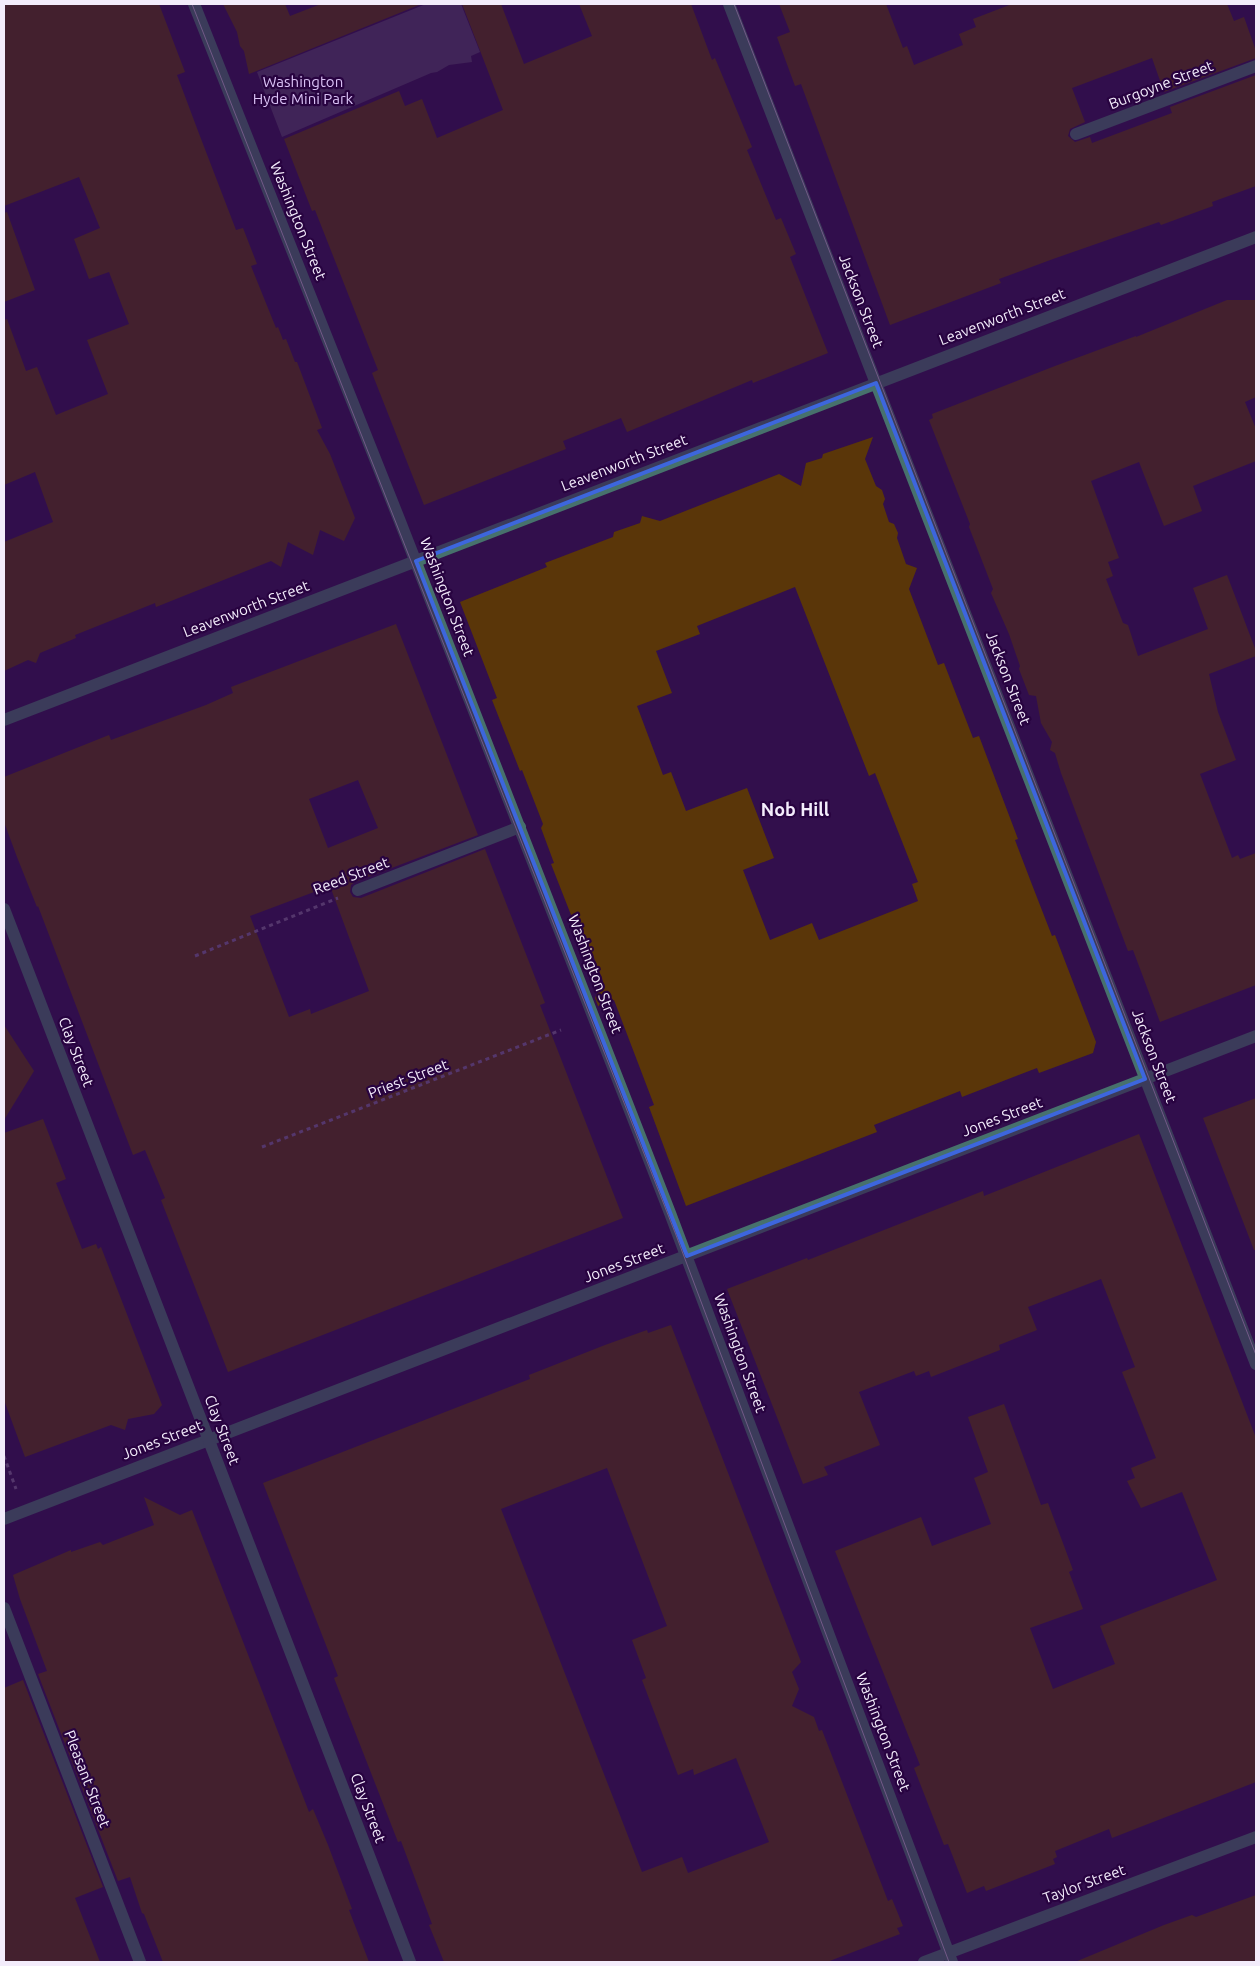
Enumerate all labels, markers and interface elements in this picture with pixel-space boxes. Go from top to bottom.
street label: Burgoyne Street [1106,57,1216,112]
park label: Washington Hyde Mini Park [253,73,354,107]
street label: Washington Street [267,159,330,282]
street label: Jackson Street [836,252,887,350]
street label: Leavenworth Street [936,285,1067,348]
street label: Leavenworth Street [558,431,689,494]
street label: Washington Street [417,535,478,659]
street label: Leavenworth Street [180,577,311,640]
street label: Jackson Street [983,629,1034,727]
district label: Nob Hill [761,799,830,819]
street label: Reed Street [310,853,391,898]
street label: Washington Street [565,912,626,1036]
street label: Jackson Street [1129,1007,1180,1105]
street label: Clay Street [55,1015,98,1089]
street label: Priest Street [365,1055,450,1102]
street label: Jones Street [959,1093,1045,1140]
street label: Jones Street [581,1239,667,1286]
street label: Washington Street [711,1291,770,1415]
street label: Clay Street [201,1393,244,1467]
street label: Jones Street [119,1416,205,1463]
street label: Washington Street [853,1670,914,1794]
street label: Pleasant Street [61,1728,114,1830]
street label: Clay Street [347,1771,390,1845]
street label: Taylor Street [1040,1861,1127,1906]

